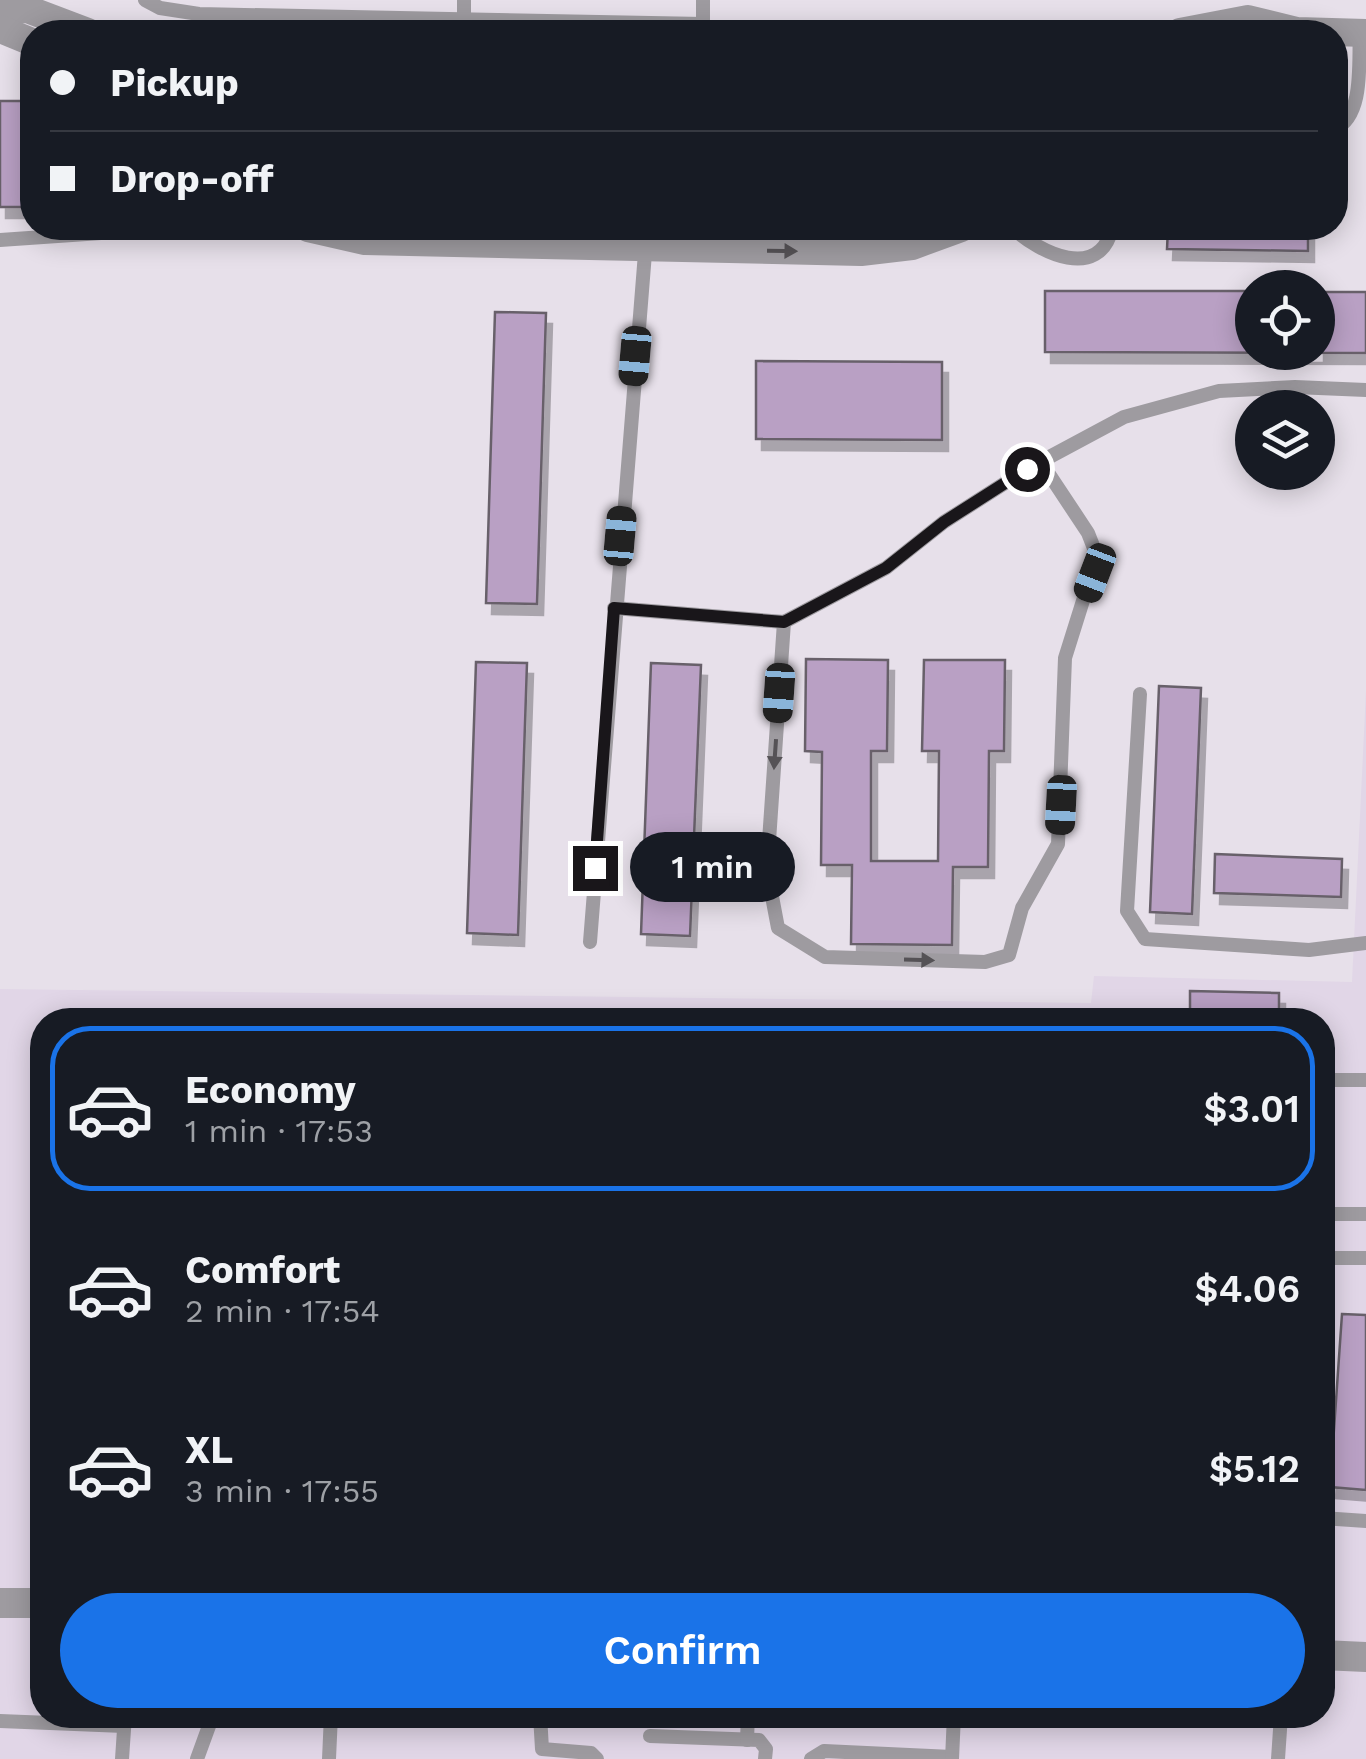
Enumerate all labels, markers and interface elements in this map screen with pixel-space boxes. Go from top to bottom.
text: Pickup [110,61,239,105]
text: Drop-off [110,157,274,201]
one-way arrow [766,243,798,259]
map controls [1235,270,1335,490]
button: locate [1235,270,1335,370]
car [617,325,653,387]
button: layers [1235,390,1335,490]
route start [1005,447,1050,492]
car [602,505,638,567]
car [1070,540,1120,606]
car [762,662,796,724]
one-way arrow [767,738,783,770]
car [1044,774,1078,836]
callout: 1 min [630,833,795,903]
route end [573,846,618,891]
text: 1 min [671,848,754,886]
one-way arrow [904,953,936,969]
icon: car [65,1064,155,1154]
text: Economy [185,1068,356,1112]
text: $3.01 [1203,1087,1300,1131]
text: 1 min · 17:53 [185,1112,373,1150]
icon: car [65,1244,155,1334]
text: Comfort [185,1248,340,1292]
text: $4.06 [1195,1267,1300,1311]
text: 2 min · 17:54 [185,1292,380,1330]
icon: car [65,1424,155,1514]
text: XL [185,1428,233,1472]
text: $5.12 [1209,1447,1300,1491]
text: 3 min · 17:55 [185,1472,379,1510]
button: Confirm [60,1593,1305,1708]

